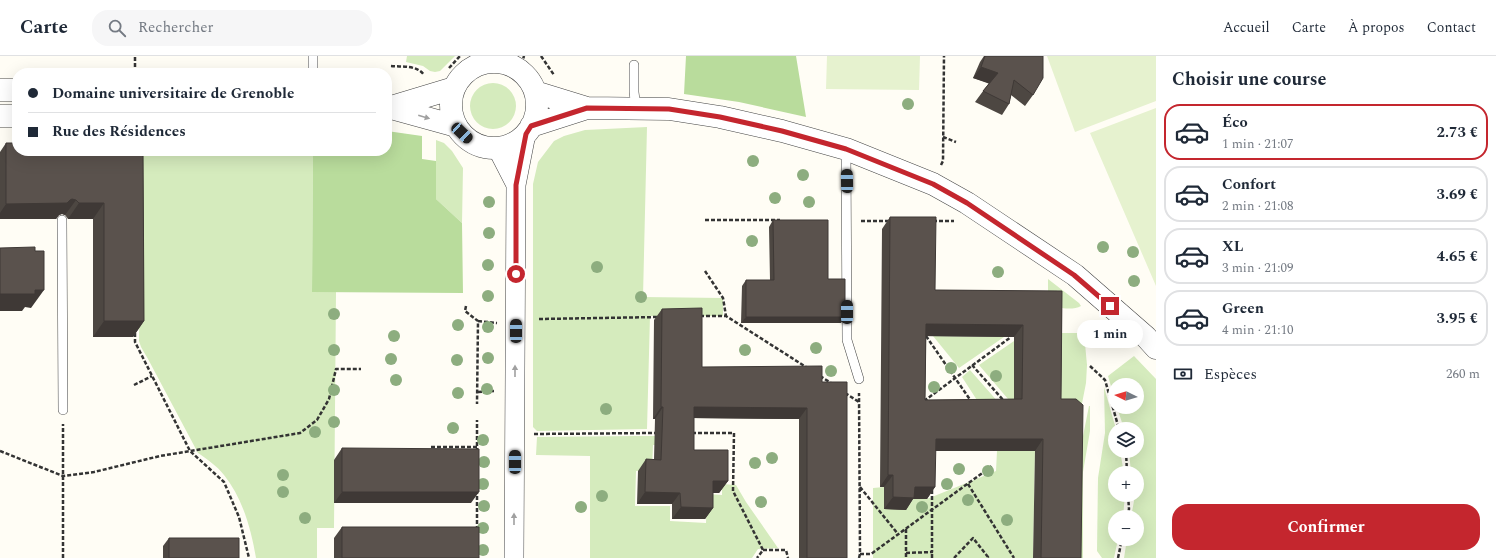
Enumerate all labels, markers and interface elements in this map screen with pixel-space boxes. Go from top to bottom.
search box [92,10,372,46]
text: Carte [20,13,68,42]
text: Rechercher [138,16,213,39]
icon: search [106,17,128,39]
text: Accueil [1223,17,1270,38]
text: Carte [1292,17,1326,38]
text: À propos [1348,17,1405,38]
text: Contact [1427,17,1476,38]
text: Choisir une course [1172,66,1326,93]
text: Domaine universitaire de Grenoble [52,82,294,105]
text: Éco [1222,111,1248,134]
one-way arrow [417,114,430,120]
icon: car [1174,114,1210,150]
text: Rue des Résidences [52,120,186,143]
car [449,120,475,146]
text: 2.73 € [1437,121,1478,144]
text: 1 min · 21:07 [1222,134,1294,154]
car [841,169,853,193]
text: Confort [1222,173,1276,196]
icon: car [1174,176,1210,212]
text: 3.69 € [1437,183,1478,206]
text: 2 min · 21:08 [1222,196,1294,216]
text: XL [1222,235,1243,258]
icon: car [1174,238,1210,274]
text: 4.65 € [1437,245,1478,268]
text: 3 min · 21:09 [1222,258,1294,278]
route start [507,265,525,283]
route end [1101,297,1119,315]
text: Green [1222,297,1264,320]
car [841,300,853,324]
icon: car [1174,300,1210,336]
text: 3.95 € [1437,307,1478,330]
car [510,319,522,343]
callout: 1 min [1077,320,1143,348]
text: 4 min · 21:10 [1222,320,1294,340]
text: 1 min [1093,324,1127,344]
icon: cash [1172,363,1194,385]
text: Espèces [1204,363,1257,386]
one-way arrow [512,364,518,377]
text: 260 m [1446,364,1480,384]
north arrow [1108,378,1144,414]
map controls [1108,378,1144,546]
button: layers [1108,422,1144,458]
car [509,450,521,474]
button: + [1108,466,1144,502]
button: Confirmer [1172,504,1480,550]
button: − [1108,510,1144,546]
one-way arrow [511,512,517,525]

